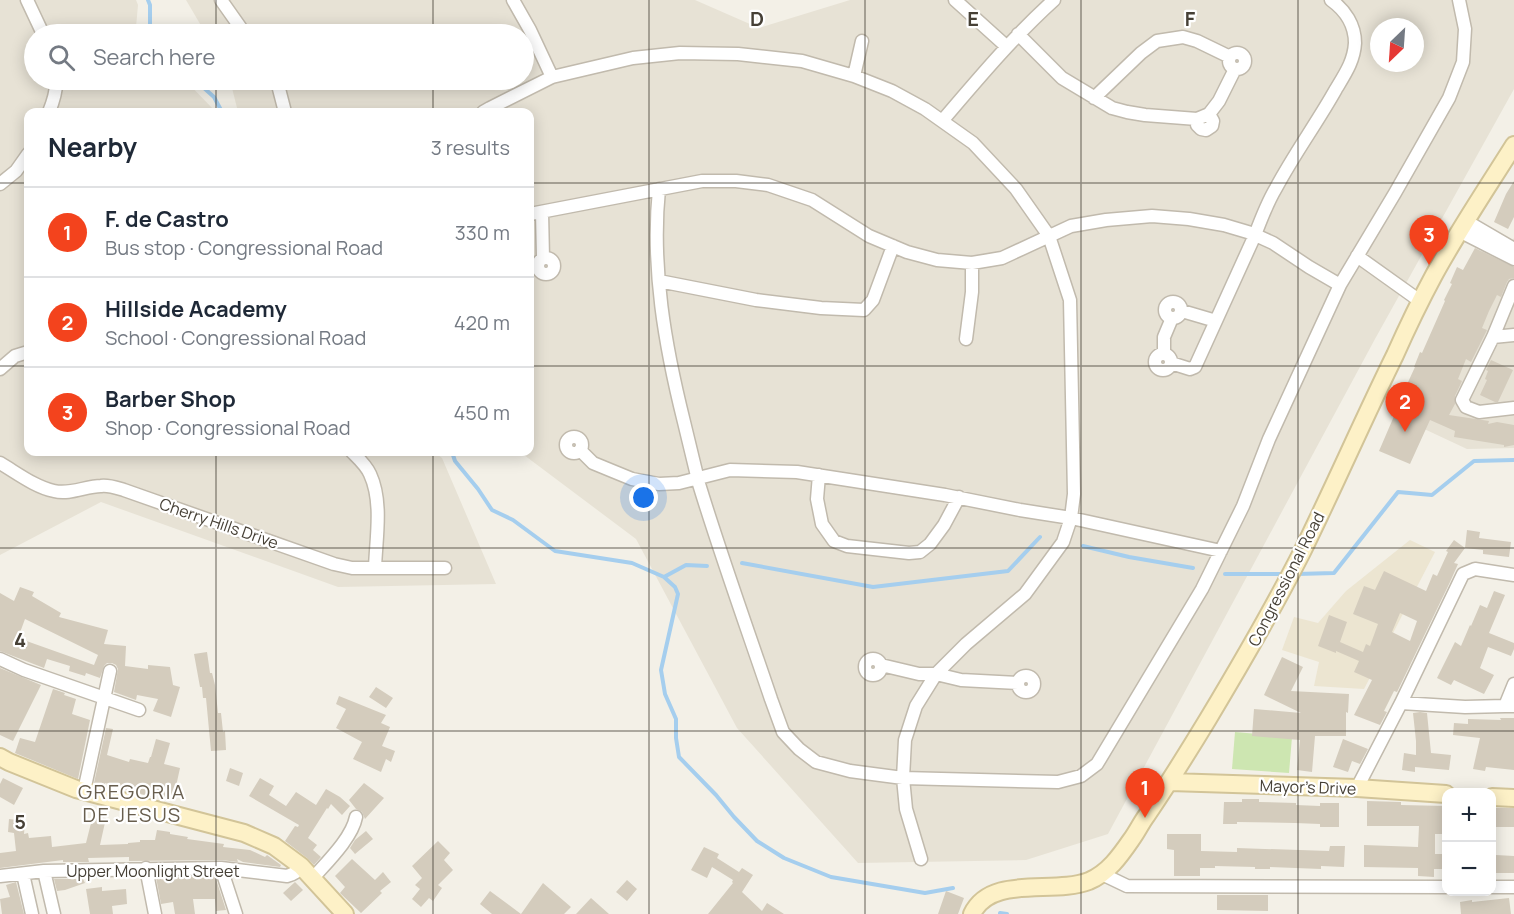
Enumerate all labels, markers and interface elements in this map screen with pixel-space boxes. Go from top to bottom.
text: D [750,5,764,32]
text: E [967,5,979,32]
text: F [1185,5,1196,32]
north arrow [1370,18,1424,72]
search box [24,24,534,90]
icon: search [45,41,78,74]
text: Search here [93,42,215,72]
text: Nearby [48,129,137,165]
text: 3 results [431,134,510,161]
text: F. de Castro [105,204,229,234]
pin: 3 [1410,216,1448,265]
text: 1 [63,219,72,246]
text: 330 m [455,219,510,246]
text: Bus stop · Congressional Road [105,234,383,261]
text: Hillside Academy [105,294,287,324]
text: 2 [62,309,73,336]
text: 420 m [454,309,510,336]
text: School · Congressional Road [105,324,366,351]
pin: 2 [1386,382,1424,432]
text: Barber Shop [105,384,236,414]
text: 3 [62,399,73,426]
text: 450 m [454,399,510,426]
text: Shop · Congressional Road [105,414,351,441]
your location [629,483,658,512]
street label: Cherry Hills Drive [157,492,281,554]
street label: Congressional Road [1243,508,1329,650]
text: 4 [14,626,26,653]
pin: 1 [1126,768,1164,818]
street label: Mayor's Drive [1259,774,1357,800]
district label: GREGORIA DE JESUS [78,778,186,828]
map controls [1442,788,1496,896]
button: + [1442,788,1496,842]
text: 5 [14,808,26,835]
button: − [1442,842,1496,896]
street label: Upper Moonlight Street [66,860,240,882]

